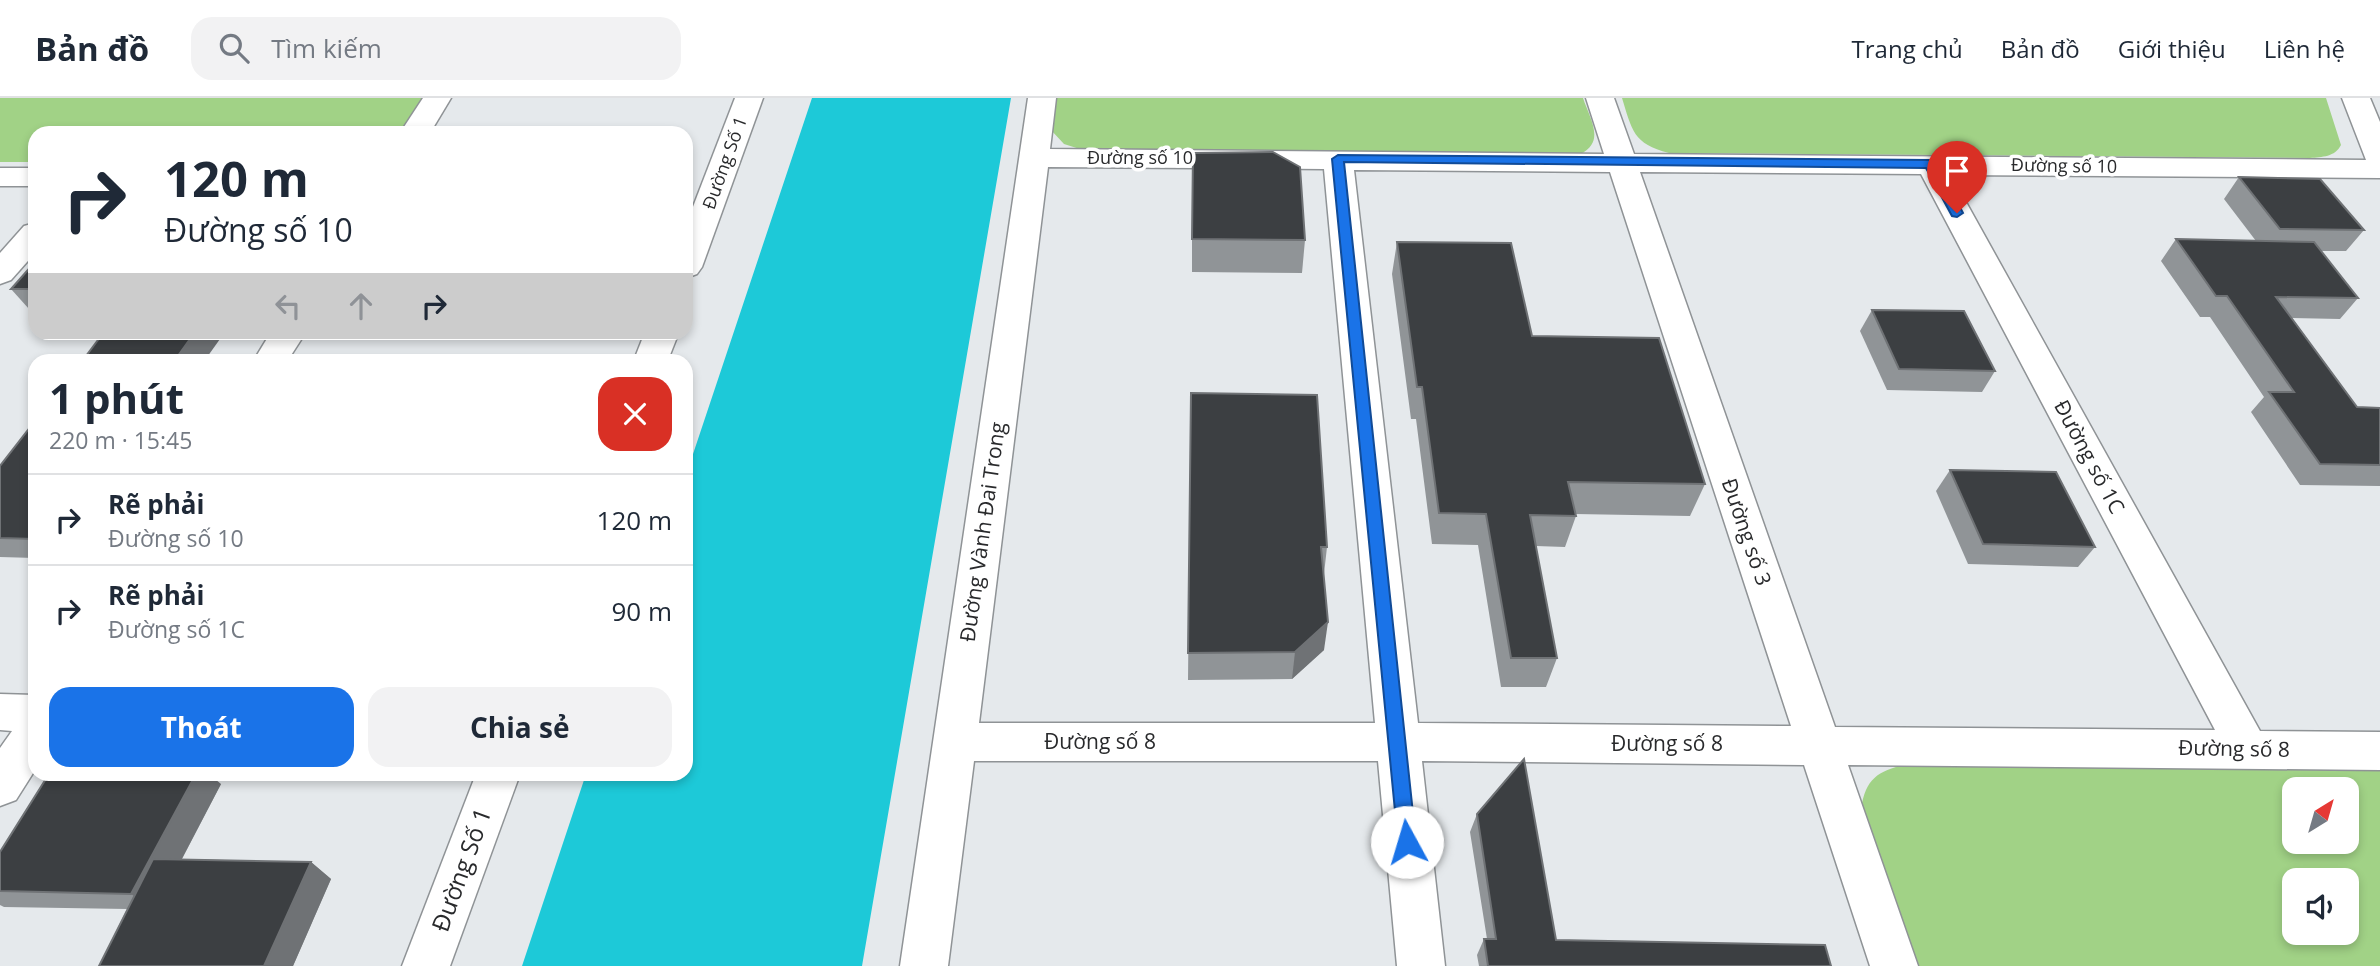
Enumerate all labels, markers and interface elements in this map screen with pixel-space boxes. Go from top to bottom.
search box [191,17,681,80]
text: Bản đồ [35,26,149,71]
icon: search [215,29,253,67]
text: Tìm kiếm [271,30,382,66]
text: Trang chủ [1852,32,1963,65]
text: Bản đồ [2001,32,2080,65]
text: Giới thiệu [2118,32,2226,65]
text: Liên hệ [2264,32,2345,65]
street label: Đường Số 1 [696,113,752,212]
pin [1927,141,1987,213]
text: 120 m [164,145,309,211]
street label: Đường số 10 [1087,145,1193,169]
icon: arrive [1938,152,1976,190]
street label: Đường số 10 [2011,152,2117,178]
icon: right [49,154,140,245]
text: Đường số 10 [164,208,353,251]
icon: left [269,287,307,325]
icon: ahead [342,287,380,325]
icon: right [415,287,453,325]
text: 1 phút [49,369,184,426]
button: close [598,377,672,451]
street label: Đường số 1C [2048,395,2132,518]
street label: Đường Vành Đai Trong [953,420,1011,644]
text: 220 m · 15:45 [49,424,192,456]
street label: Đường số 3 [1716,474,1778,589]
text: Rẽ phải [108,486,204,522]
icon: right [49,501,87,539]
text: 120 m [597,502,672,538]
text: Đường số 10 [108,522,244,554]
text: Rẽ phải [108,577,204,613]
icon: right [49,592,87,630]
text: 90 m [611,593,672,629]
text: Đường số 1C [108,613,245,645]
button: Thoát [49,687,354,767]
button: Chia sẻ [368,687,672,767]
street label: Đường số 8 [1044,727,1156,755]
street label: Đường số 8 [1611,729,1723,757]
street label: Đường số 8 [2178,733,2290,763]
north arrow [2282,777,2359,854]
map controls [2282,777,2359,945]
street label: Đường Số 1 [423,803,498,936]
position arrow [1370,805,1444,879]
button: sound [2282,868,2359,945]

